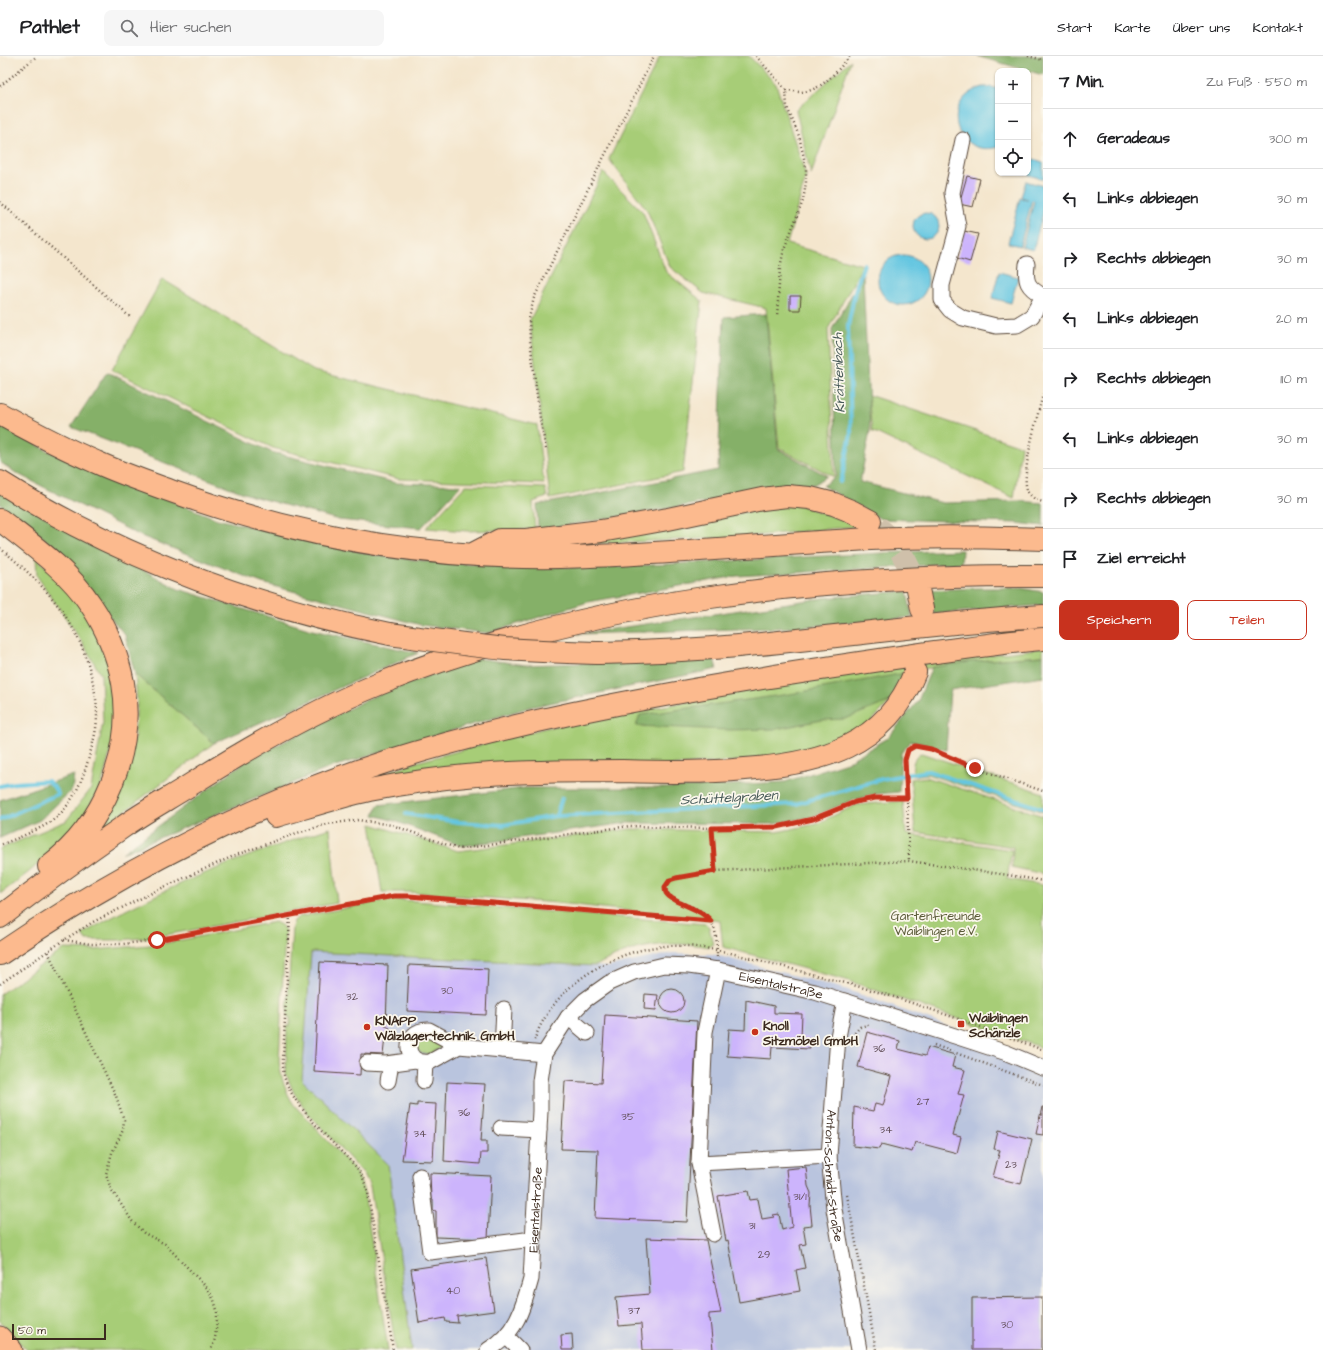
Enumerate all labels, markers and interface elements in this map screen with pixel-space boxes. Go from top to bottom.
search box [104,10,384,46]
text: Pathlet [20,14,80,41]
icon: search [118,17,140,39]
text: Hier suchen [150,17,231,38]
text: Start [1057,18,1092,38]
text: Karte [1114,18,1151,38]
text: Über uns [1173,18,1231,38]
text: Kontakt [1253,18,1303,38]
map controls [995,68,1031,176]
button: + [995,68,1031,104]
text: 7 Min. [1059,70,1104,94]
text: Zu Fuß · 550 m [1206,73,1307,91]
button: − [995,104,1031,140]
icon: ahead [1059,128,1081,150]
text: Geradeaus [1097,128,1170,149]
text: 300 m [1269,130,1307,148]
button: locate [995,140,1031,176]
icon: left [1059,188,1081,210]
text: Links abbiegen [1097,188,1198,209]
text: 30 m [1277,190,1307,208]
icon: right [1059,248,1081,270]
text: Rechts abbiegen [1097,248,1211,269]
text: 30 m [1277,250,1307,268]
icon: left [1059,308,1081,330]
text: Links abbiegen [1097,308,1198,329]
text: 20 m [1276,310,1307,328]
water label: Krättenbach [828,332,850,413]
icon: right [1059,368,1081,390]
text: Rechts abbiegen [1097,368,1211,389]
text: 110 m [1280,370,1307,388]
icon: left [1059,428,1081,450]
text: Links abbiegen [1097,428,1198,449]
text: 30 m [1277,430,1307,448]
icon: right [1059,488,1081,510]
text: Rechts abbiegen [1097,488,1211,509]
text: 30 m [1277,490,1307,508]
icon: arrive [1059,548,1081,570]
text: Ziel erreicht [1097,548,1186,569]
button: Speichern [1059,600,1179,640]
button: Teilen [1187,600,1307,640]
route end [966,759,984,777]
water label: Schüttelgraben [680,785,779,811]
park label: Gartenfreunde Waiblingen e.V. [891,907,981,941]
route start [148,931,166,949]
street label: Eisentalstraße [737,967,825,1004]
house number: 30 [441,983,453,998]
house number: 32 [346,989,359,1004]
place label: Waiblingen Schänzle [968,1009,1028,1042]
place label: KNAPP Wälzlagertechnik GmbH [374,1012,515,1047]
place label: Knoll Sitzmöbel GmbH [762,1017,858,1050]
marker: Waiblingen Schänzle [956,1019,966,1029]
marker: KNAPP Wälzlagertechnik GmbH [362,1022,372,1032]
marker: Knoll Sitzmöbel GmbH [750,1027,760,1037]
house number: 36 [873,1041,885,1056]
house number: 27 [916,1094,930,1109]
house number: 36 [458,1105,470,1120]
house number: 35 [621,1109,635,1124]
street label: Anton-Schmidt-Straße [819,1109,848,1243]
house number: 34 [879,1122,893,1137]
house number: 34 [413,1126,427,1141]
house number: 23 [1005,1157,1017,1172]
street label: Eisentalstraße [524,1167,547,1253]
house number: 31/1 [793,1189,807,1204]
house number: 31 [748,1218,756,1233]
house number: 29 [758,1247,770,1262]
house number: 40 [446,1283,460,1298]
house number: 37 [628,1303,640,1318]
house number: 30 [1001,1317,1013,1332]
scale bar [12,1322,106,1341]
text: 50 m [18,1323,46,1338]

